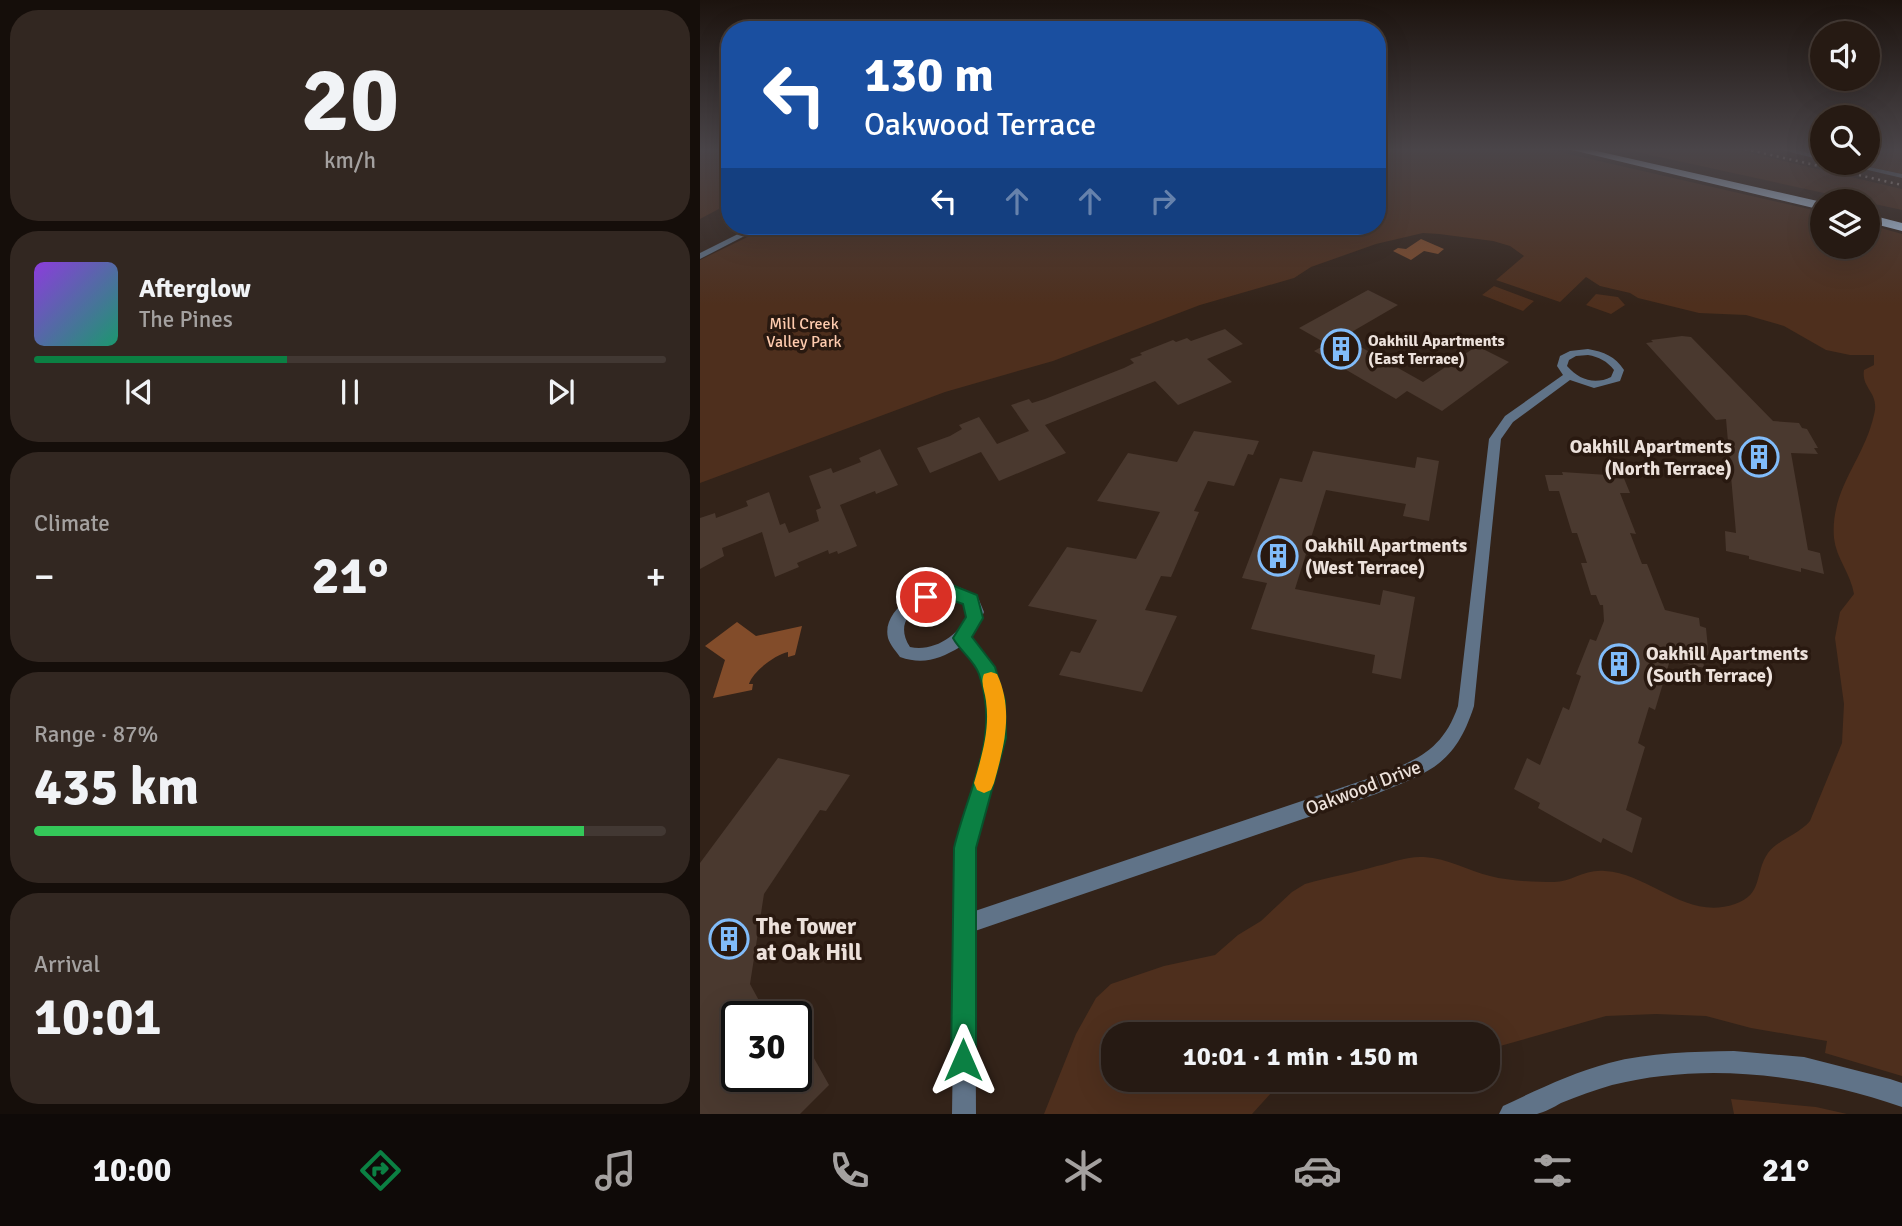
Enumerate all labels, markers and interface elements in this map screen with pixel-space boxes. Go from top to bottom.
map controls [1810,21,1880,259]
button: sound [1810,21,1880,91]
text: 20 [301,44,399,157]
text: 130 m [864,45,994,105]
icon: left [749,49,840,140]
text: Oakwood Terrace [864,105,1096,144]
button: search [1810,105,1880,175]
text: km/h [324,146,376,175]
icon: left [925,182,963,220]
icon: ahead [998,182,1036,220]
icon: ahead [1071,182,1109,220]
icon: right [1144,182,1182,220]
button: layers [1810,189,1880,259]
text: Afterglow [139,273,251,305]
text: The Pines [139,305,233,334]
park label: Mill Creek Valley Park [766,314,842,352]
building icon: Oakhill Apartments (East Terrace) [1320,328,1362,370]
place label: Oakhill Apartments (East Terrace) [1368,331,1505,369]
icon: previous [120,373,158,411]
icon: pause [331,373,369,411]
icon: next [542,373,580,411]
place label: Oakhill Apartments (North Terrace) [1570,435,1732,481]
building icon: Oakhill Apartments (North Terrace) [1738,436,1780,478]
text: Climate [34,509,110,538]
place label: Oakhill Apartments (West Terrace) [1305,534,1467,580]
building icon: Oakhill Apartments (West Terrace) [1257,535,1299,577]
text: 21° [312,544,388,608]
text: − [34,553,55,600]
text: + [645,553,666,600]
pin [896,567,956,627]
icon: arrive [907,578,945,616]
place label: Oakhill Apartments (South Terrace) [1646,642,1808,688]
building icon: Oakhill Apartments (South Terrace) [1598,643,1640,685]
text: Range · 87% [34,720,158,749]
text: 435 km [34,755,199,819]
street label: Oakwood Drive [1302,755,1424,821]
place label: The Tower at Oak Hill [756,912,862,967]
building icon: The Tower at Oak Hill [708,918,750,960]
text: Arrival [34,950,100,979]
text: 10:01 [34,985,162,1049]
speed limit sign: 30 [721,1001,812,1092]
position arrow [926,1023,1000,1097]
text: 10:01 · 1 min · 150 m [1183,1041,1418,1073]
icon: directions [356,1146,405,1195]
icon: music [591,1146,640,1195]
icon: phone [825,1146,874,1195]
icon: climate [1059,1146,1108,1195]
icon: car [1293,1146,1342,1195]
icon: filters [1528,1146,1577,1195]
text: 10:00 [93,1151,171,1190]
text: 21° [1762,1151,1809,1190]

